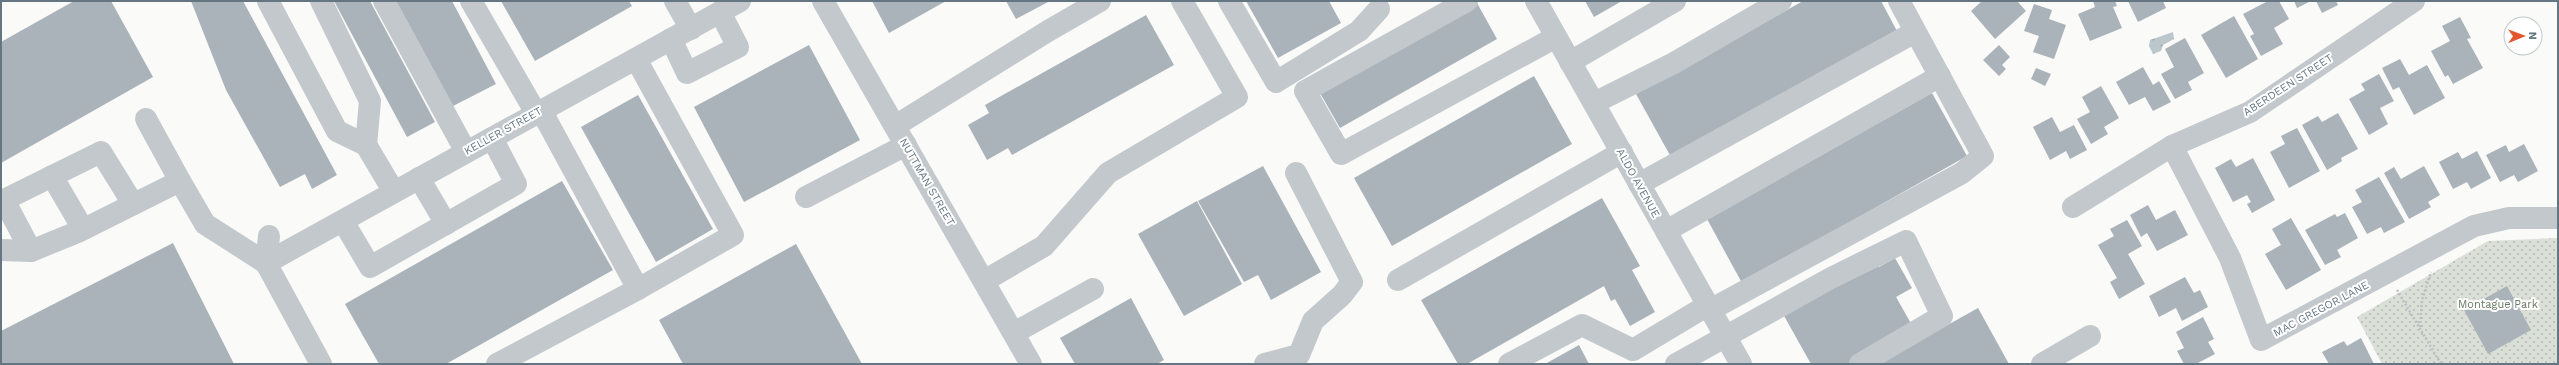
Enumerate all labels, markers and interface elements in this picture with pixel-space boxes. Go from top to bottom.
north arrow [2503,16,2543,56]
text: N [2526,32,2539,40]
street label: ABERDEEN STREET [2241,51,2335,119]
street label: KELLER STREET [462,104,544,158]
street label: NUTTMAN STREET [897,136,958,228]
street label: ALDO AVENUE [1614,146,1662,220]
street label: MAC GREGOR LANE [2271,278,2371,340]
park label: Montague Park [2458,298,2538,311]

